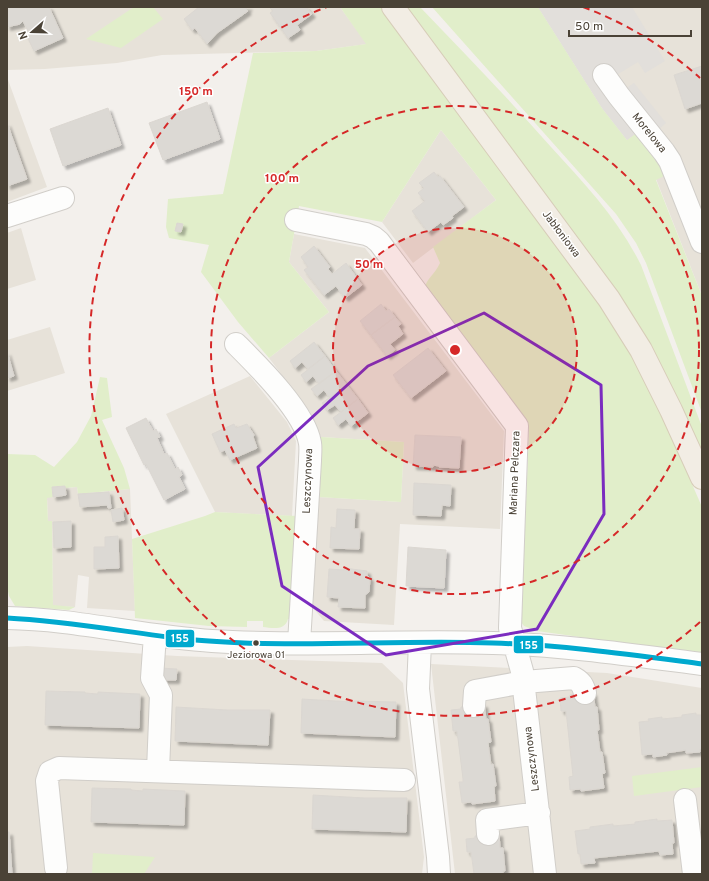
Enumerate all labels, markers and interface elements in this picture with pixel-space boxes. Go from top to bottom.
north arrow [12,12,52,52]
scale bar [569,12,691,38]
text: 50 m [575,19,603,35]
text: N [16,29,31,41]
text: 150 m [179,84,213,100]
street label: Morelowa [629,110,669,156]
text: 100 m [265,171,299,187]
street label: Jabłoniowa [539,208,583,261]
text: 50 m [355,257,383,273]
centre of rings [448,343,462,357]
street label: Mariana Pelczara [507,430,523,515]
street label: Leszczynowa [300,448,316,514]
line badge: 155 [165,629,195,648]
text: 155 [171,632,189,646]
line badge: 155 [513,635,544,654]
marker: Jeziorowa 01 [251,638,261,648]
text: 155 [520,639,538,653]
place label: Jeziorowa 01 [227,649,285,662]
street label: Leszczynowa [521,726,543,792]

